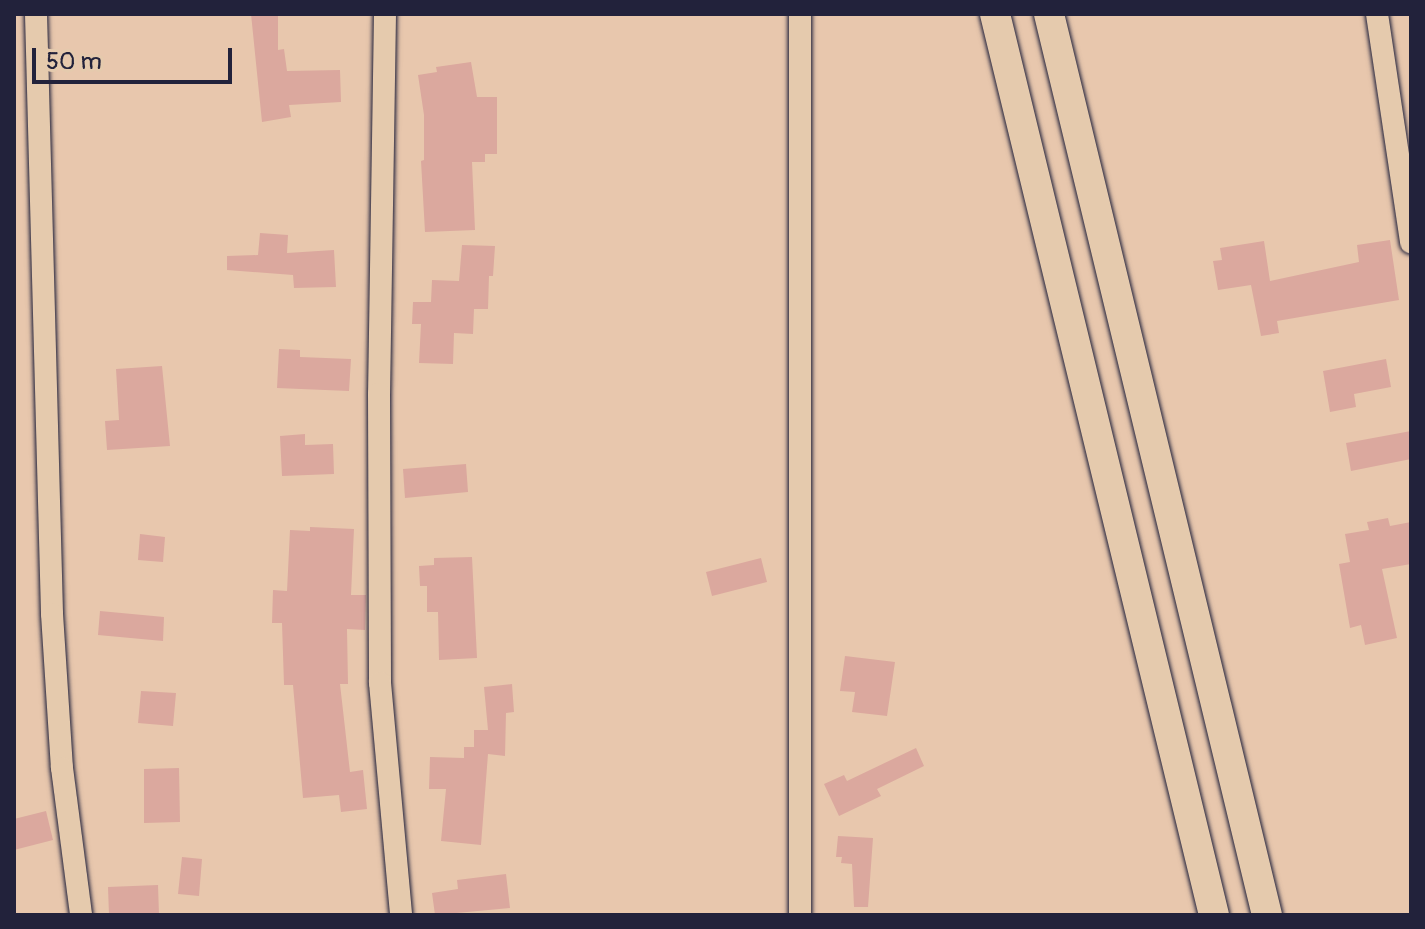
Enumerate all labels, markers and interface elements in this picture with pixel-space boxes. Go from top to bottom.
scale bar [36,32,236,82]
text: 50 m [46,47,102,76]

